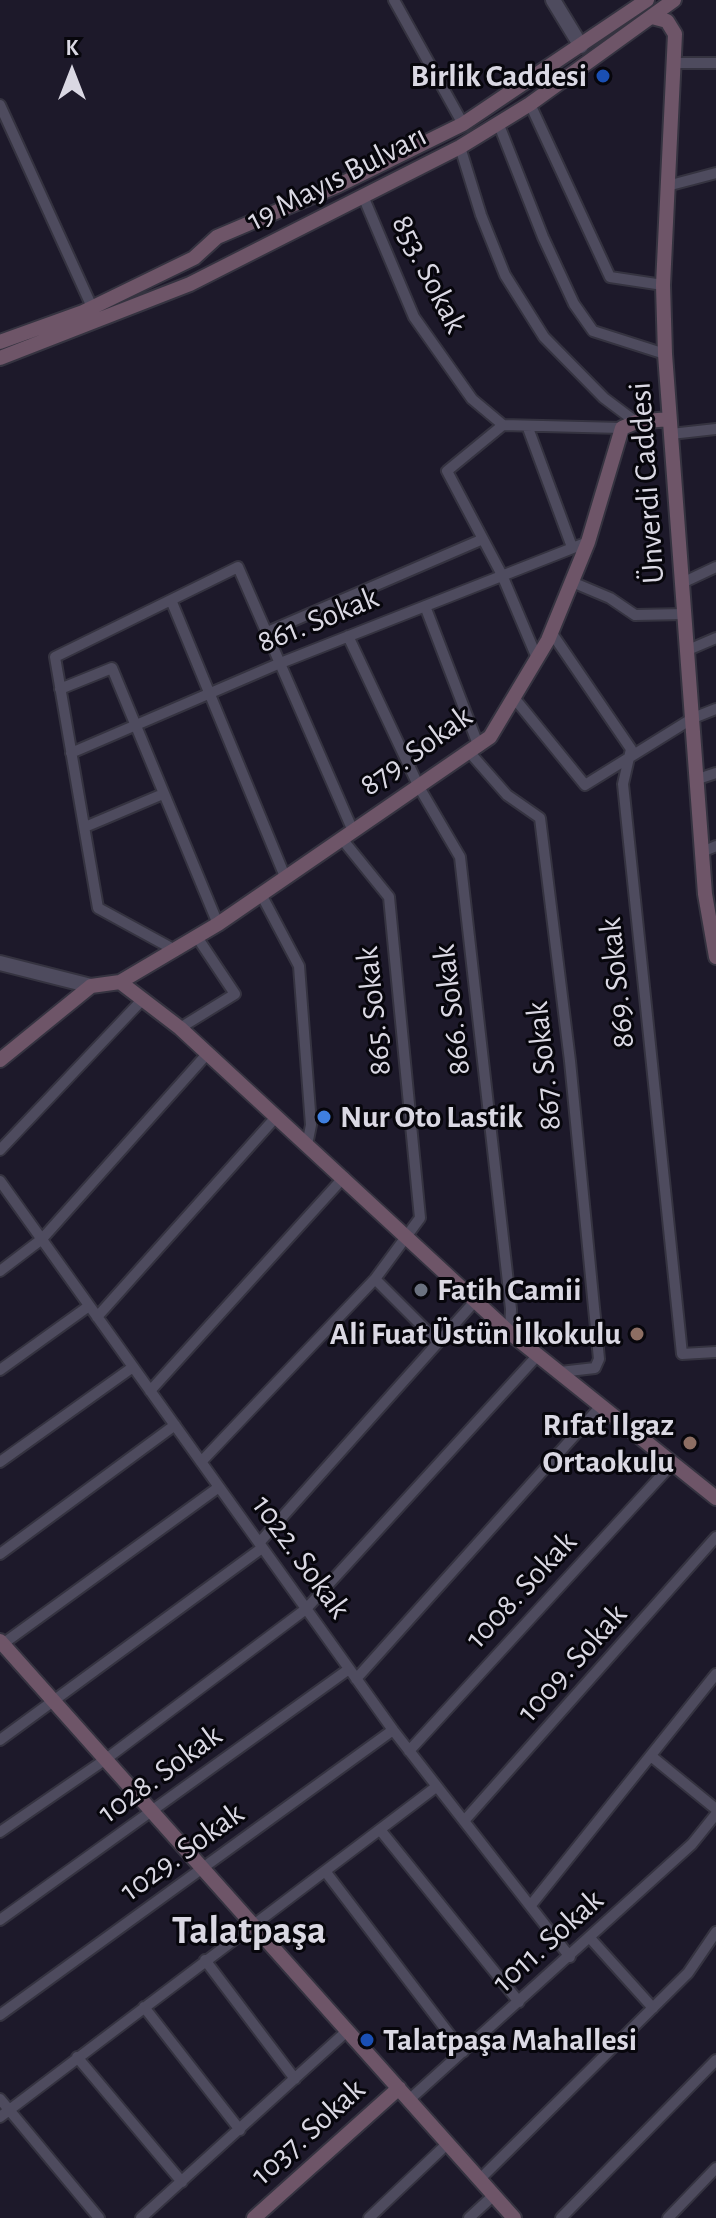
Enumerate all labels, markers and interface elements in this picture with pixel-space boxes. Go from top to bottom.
north arrow [32,32,112,112]
text: K [66,37,78,59]
place label: Birlik Caddesi [410,57,587,95]
marker: Birlik Caddesi [594,67,612,85]
street label: 19 Mayıs Bulvarı [241,116,433,240]
street label: 853. Sokak [383,208,475,340]
street label: Ünverdi Caddesi [621,381,673,585]
street label: 861. Sokak [252,578,384,662]
street label: 879. Sokak [352,697,480,805]
street label: 869. Sokak [591,916,643,1050]
street label: 866. Sokak [425,942,479,1078]
street label: 865. Sokak [348,945,400,1077]
street label: 867. Sokak [518,1000,570,1132]
place label: Nur Oto Lastik [340,1098,523,1136]
marker: Nur Oto Lastik [315,1108,333,1126]
place label: Fatih Camii [437,1271,582,1309]
marker: Fatih Camii [412,1281,430,1299]
place label: Ali Fuat Üstün İlkokulu [330,1315,621,1353]
marker: Ali Fuat Üstün İlkokulu [628,1325,646,1343]
place label: Rıfat Ilgaz Ortaokulu [542,1406,674,1481]
marker: Rıfat Ilgaz Ortaokulu [681,1434,699,1452]
street label: 1022. Sokak [243,1488,359,1626]
street label: 1008. Sokak [457,1523,585,1657]
street label: 1009. Sokak [509,1596,635,1730]
street label: 1028. Sokak [91,1716,229,1832]
street label: 1029. Sokak [113,1794,251,1910]
street label: 1011. Sokak [485,1881,611,2001]
district label: Talatpaşa [172,1907,326,1955]
place label: Talatpaşa Mahallesi [383,2021,637,2059]
marker: Talatpaşa Mahallesi [358,2031,376,2049]
street label: 1037. Sokak [243,2071,373,2193]

